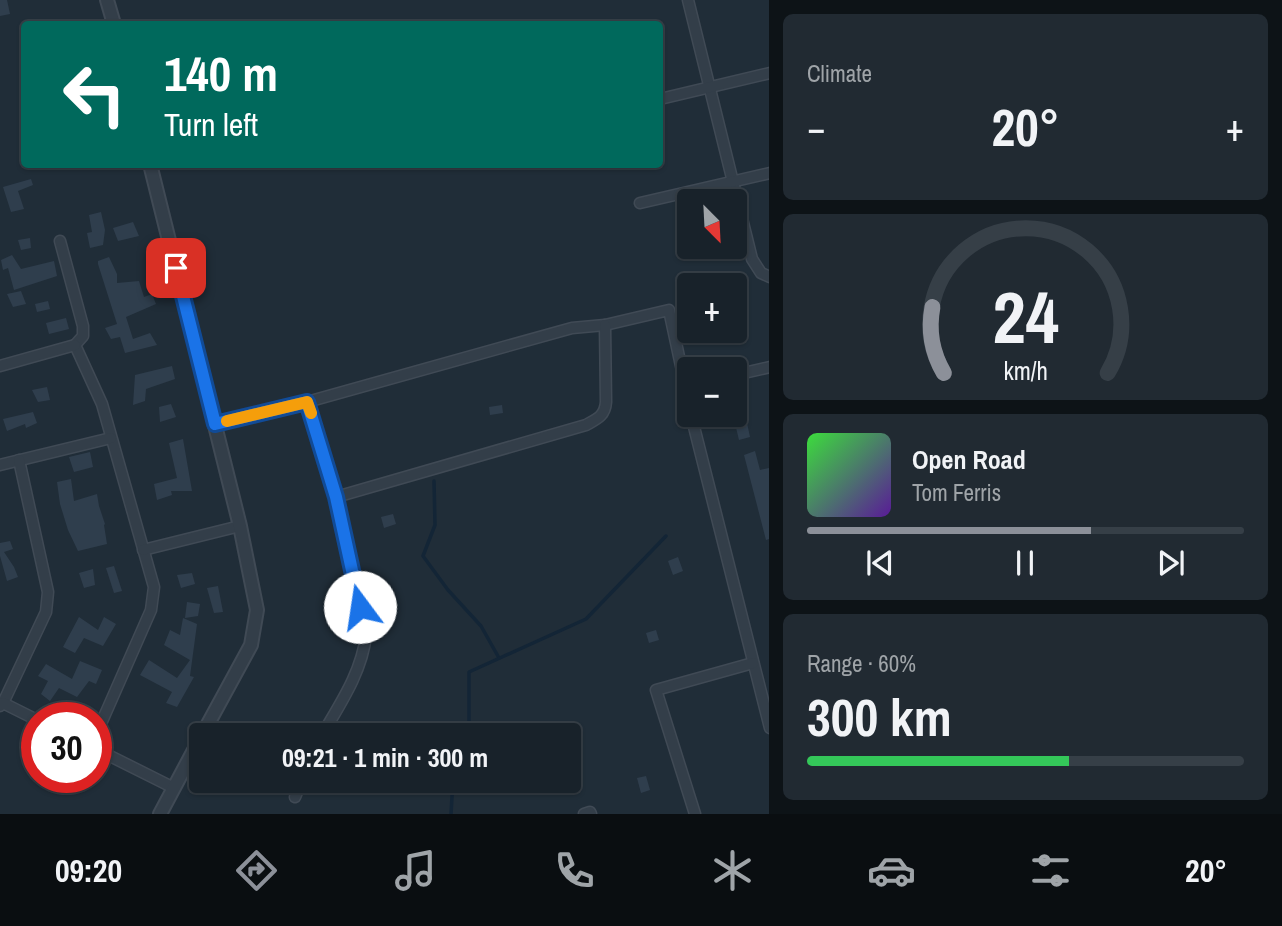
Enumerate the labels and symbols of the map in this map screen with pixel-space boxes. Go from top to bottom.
north arrow [677,189,747,259]
pin [146,238,206,298]
position arrow [323,570,397,644]
speed limit sign: 30 [21,702,112,793]

